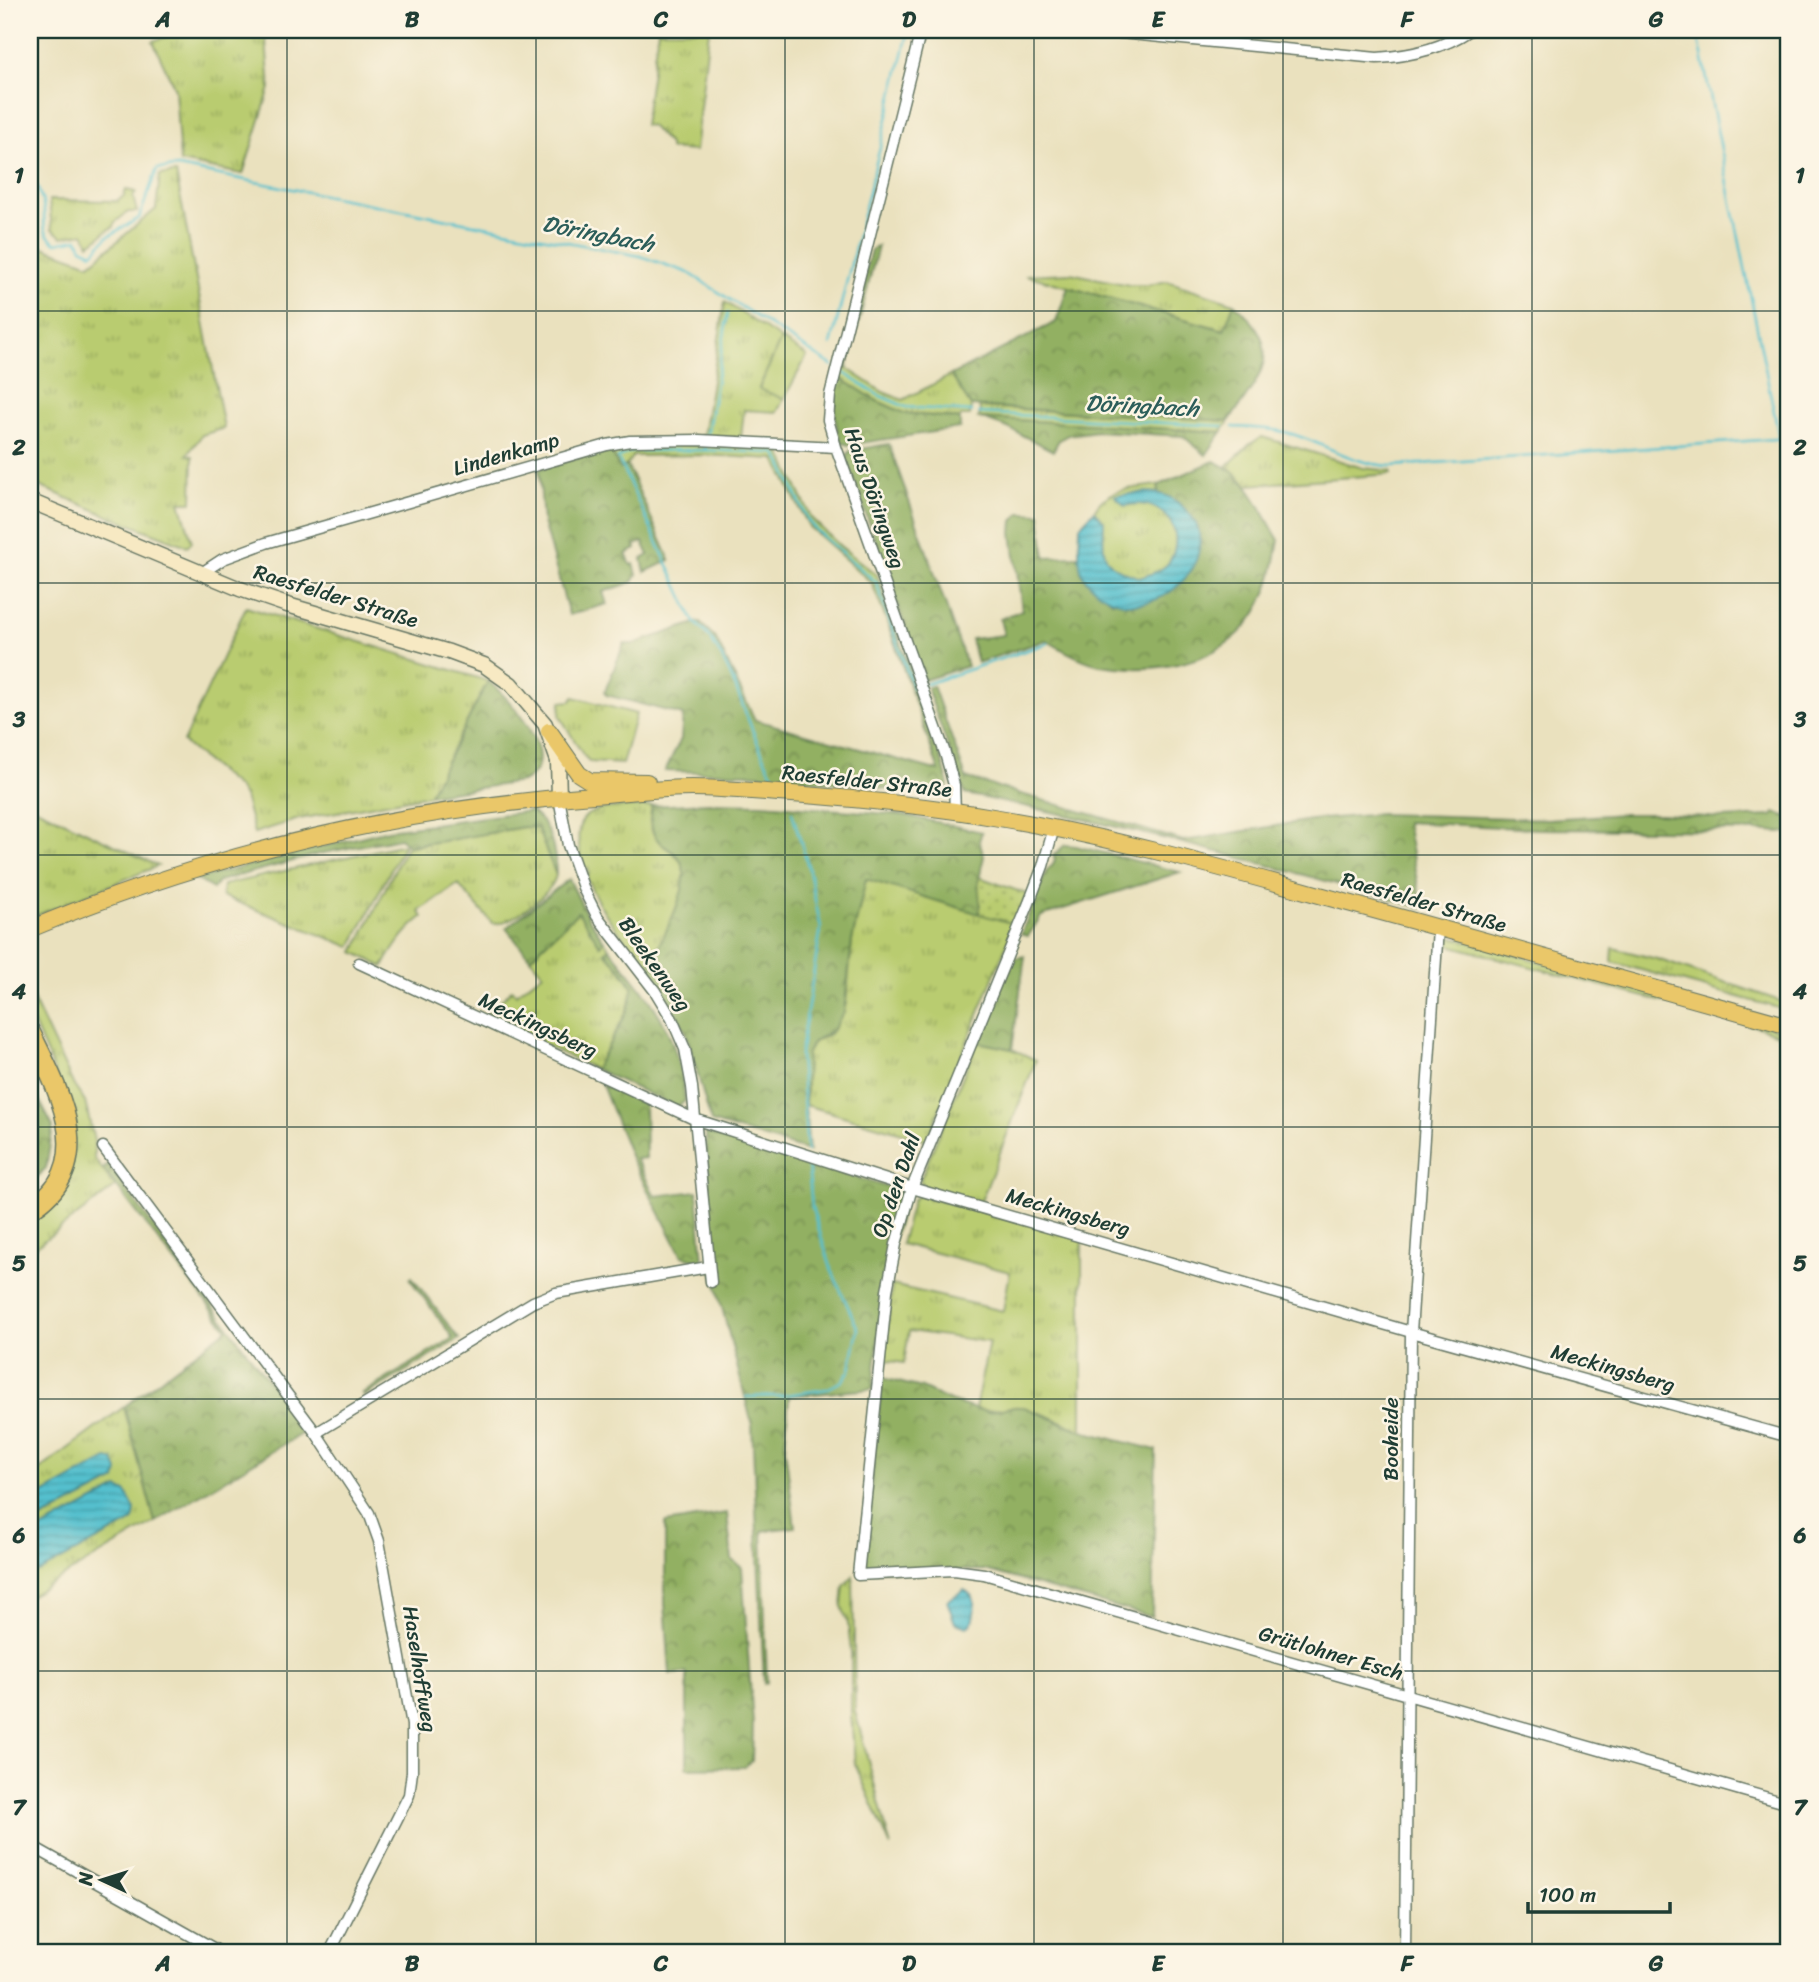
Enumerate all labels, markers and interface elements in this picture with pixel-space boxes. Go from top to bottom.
text: A [154,0,171,40]
text: B [405,0,420,40]
text: C [653,0,669,40]
text: D [902,0,917,40]
text: E [1152,0,1167,40]
text: F [1400,0,1415,40]
text: G [1648,0,1664,40]
text: 1 [14,155,24,196]
text: 1 [1795,155,1805,196]
water label: Döringbach [539,203,659,265]
water label: Döringbach [1085,383,1201,430]
street label: Lindenkamp [448,421,564,487]
street label: Haus Döringweg [833,422,917,574]
text: 2 [11,427,26,468]
text: 2 [1792,427,1807,468]
street label: Raesfelder Straße [249,553,423,639]
text: 3 [12,699,26,740]
text: 3 [1793,699,1807,740]
street label: Raesfelder Straße [780,753,954,809]
street label: Raesfelder Straße [1337,860,1511,944]
street label: Bleekenweg [608,908,702,1020]
text: 4 [11,971,27,1012]
text: 4 [1792,971,1808,1012]
street label: Meckingsberg [472,981,604,1069]
street label: Op den Dahl [860,1126,932,1243]
street label: Meckingsberg [1001,1176,1135,1248]
text: 5 [12,1243,26,1284]
text: 5 [1793,1243,1807,1284]
street label: Meckingsberg [1546,1332,1680,1404]
street label: Booheide [1372,1397,1410,1481]
text: 6 [11,1515,26,1556]
text: 6 [1792,1515,1807,1556]
street label: Haselhoffweg [391,1603,449,1735]
street label: Grütlohner Esch [1254,1614,1408,1692]
text: 7 [12,1787,27,1828]
text: 7 [1793,1787,1808,1828]
north arrow [66,1846,136,1916]
text: N [69,1870,103,1888]
scale bar [1528,1870,1670,1914]
text: 100 m [1539,1876,1596,1914]
text: A [154,1943,171,1982]
text: B [405,1943,420,1982]
text: C [653,1943,669,1982]
text: D [902,1943,917,1982]
text: E [1152,1943,1167,1982]
text: F [1400,1943,1415,1982]
text: G [1648,1943,1664,1982]

